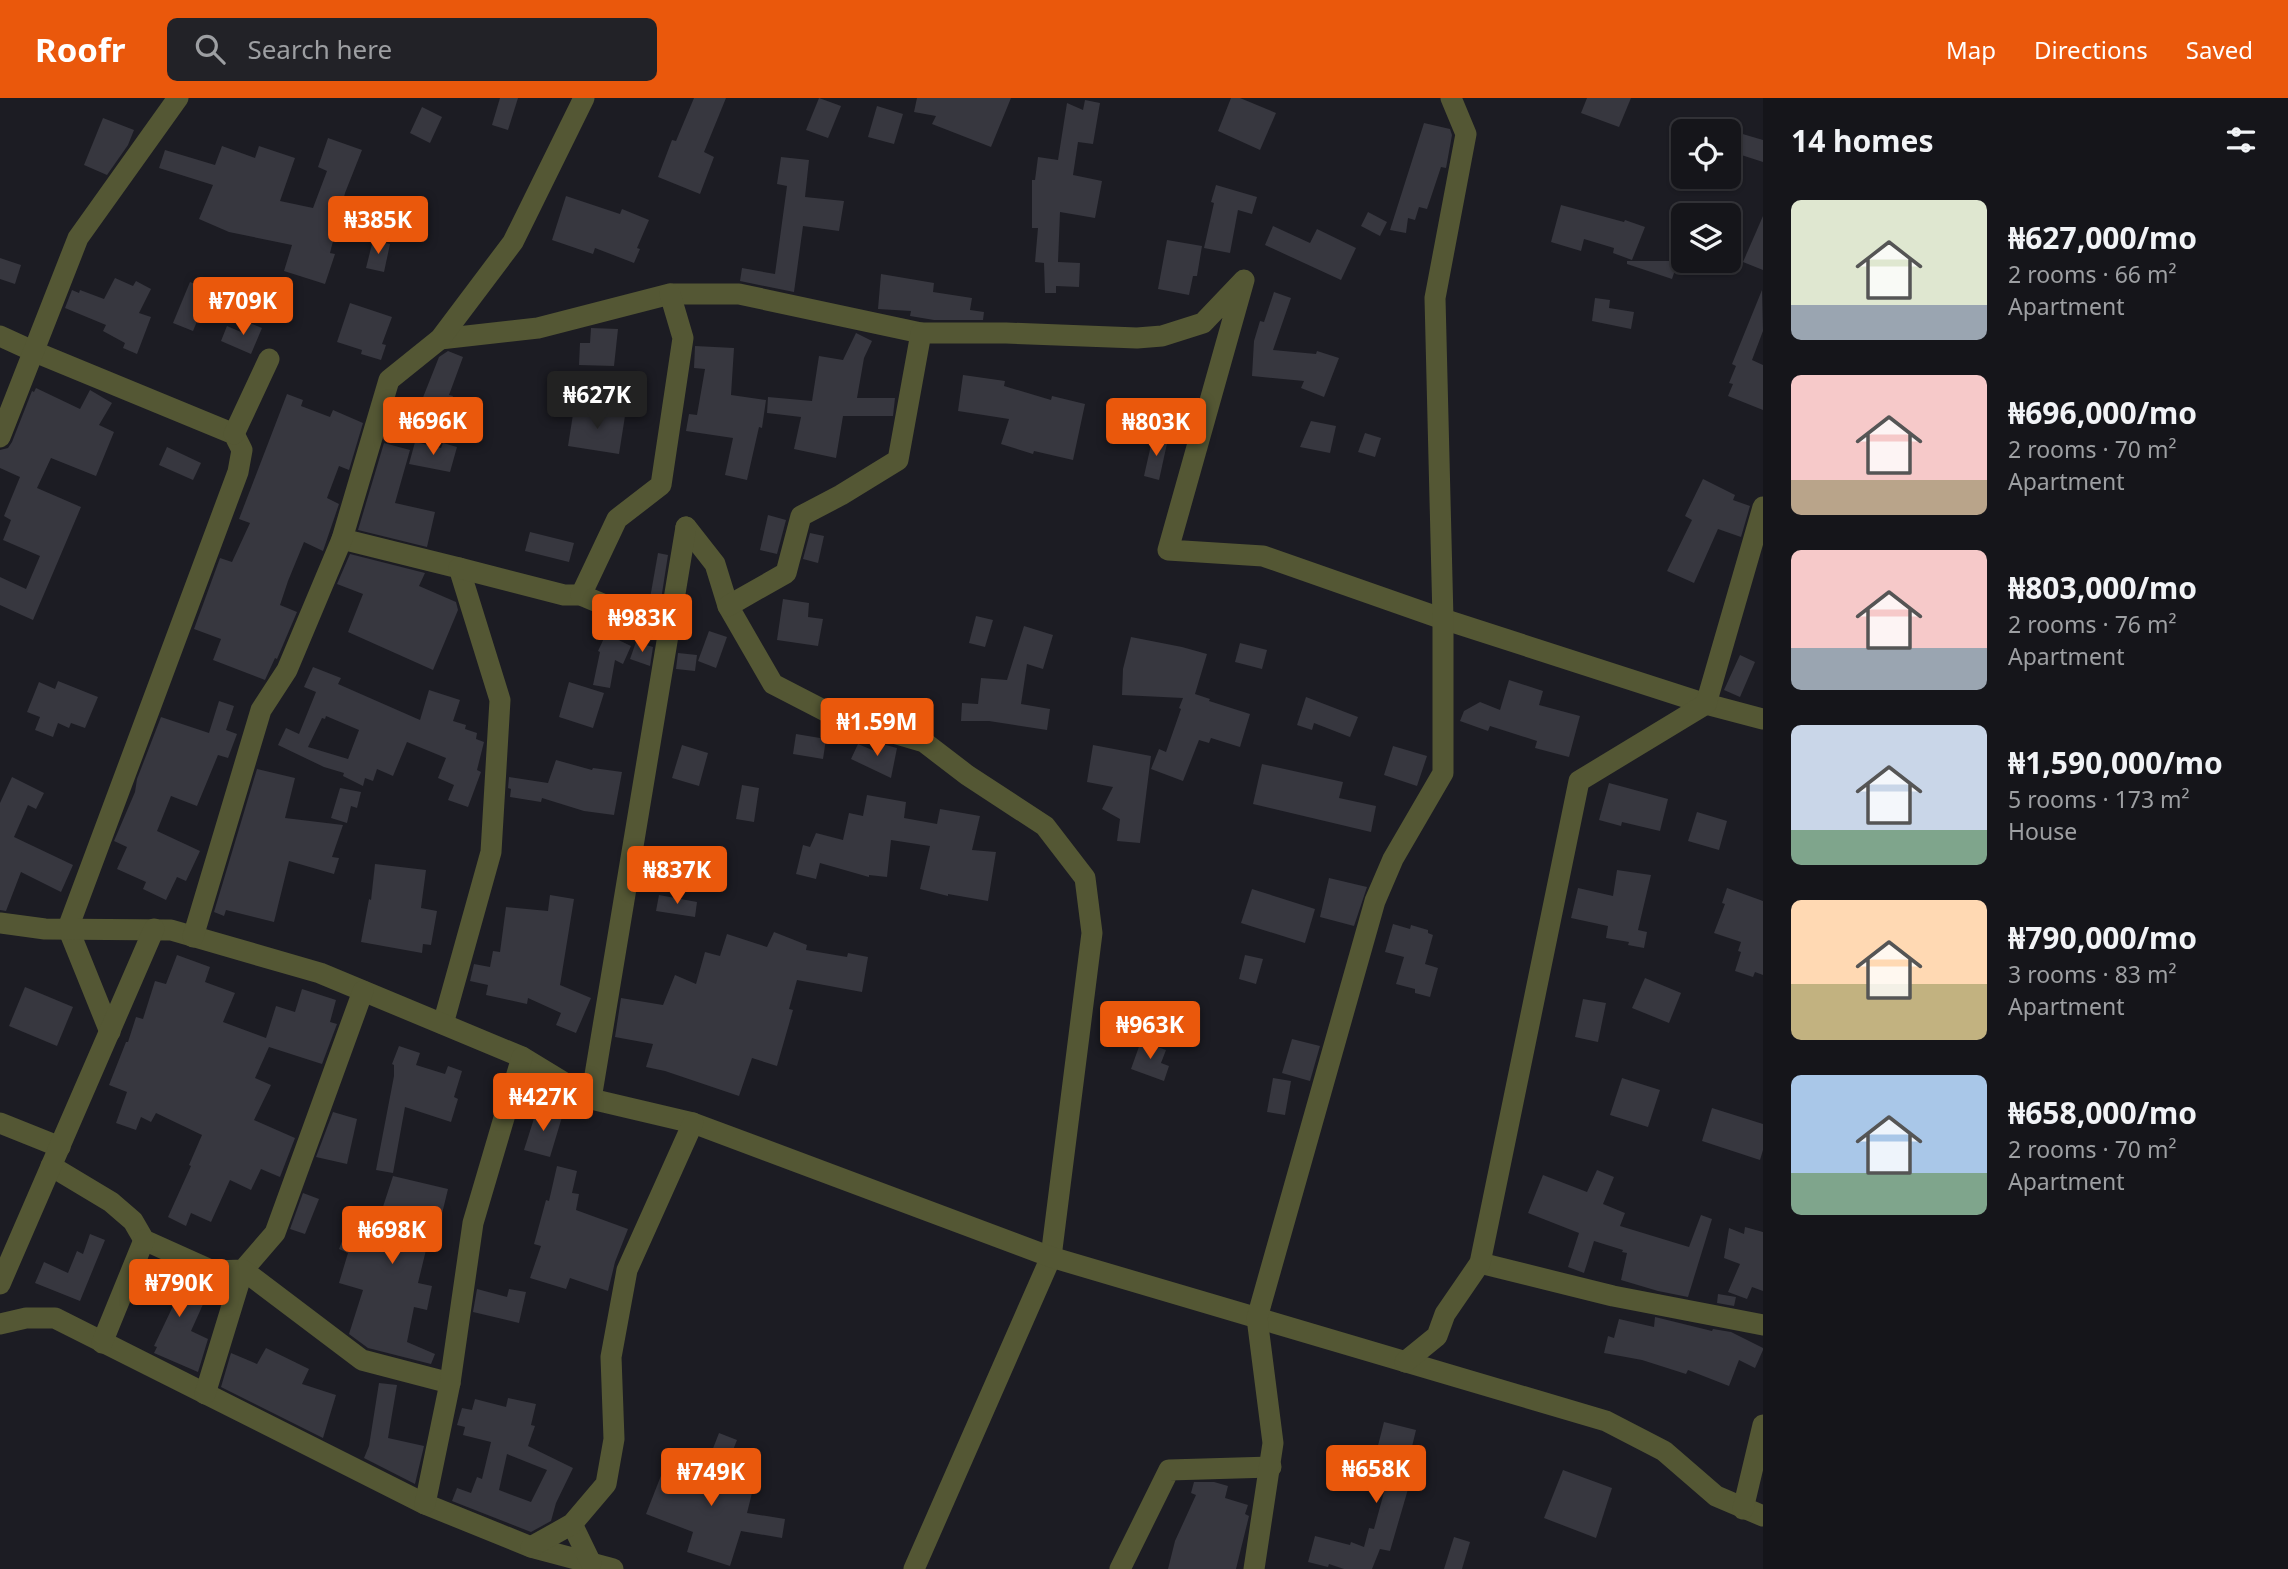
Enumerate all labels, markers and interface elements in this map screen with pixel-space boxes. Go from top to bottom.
search box [167,18,657,81]
text: Roofr [35,27,125,72]
icon: search [191,30,229,68]
text: Search here [247,31,392,67]
text: Map [1946,33,1996,66]
text: Directions [2034,33,2148,66]
text: Saved [2186,33,2253,66]
map controls [1671,119,1741,273]
button: locate [1671,119,1741,189]
text: 14 homes [1791,120,1934,161]
icon: filters [2222,121,2260,159]
pin: ₦385K [329,197,427,256]
text: ₦385K [344,203,412,235]
button: layers [1671,203,1741,273]
text: ₦627,000/mo [2008,217,2197,258]
icon: home [1847,228,1931,312]
text: 2 rooms · 66 m² [2008,258,2177,290]
pin: ₦709K [194,278,292,337]
text: ₦709K [209,284,277,316]
text: Apartment [2008,290,2125,322]
pin: ₦627K [548,372,646,431]
text: ₦627K [563,378,631,410]
text: ₦696,000/mo [2008,392,2197,433]
pin: ₦696K [384,398,482,457]
pin: ₦803K [1107,398,1205,458]
icon: home [1847,403,1931,487]
text: ₦696K [399,404,467,436]
text: ₦803K [1122,405,1190,437]
text: 2 rooms · 70 m² [2008,433,2177,465]
text: Apartment [2008,465,2125,497]
text: ₦803,000/mo [2008,567,2197,608]
icon: home [1847,578,1931,662]
pin: ₦983K [593,594,691,654]
text: ₦983K [608,601,676,633]
text: 2 rooms · 76 m² [2008,608,2177,640]
text: Apartment [2008,640,2125,672]
pin: ₦1.59M [820,698,934,758]
text: ₦1.59M [837,705,917,737]
text: ₦1,590,000/mo [2008,742,2223,783]
icon: home [1847,753,1931,837]
text: 5 rooms · 173 m² [2008,783,2190,815]
text: House [2008,815,2077,847]
pin: ₦837K [628,846,726,906]
text: ₦837K [643,853,711,885]
text: ₦790,000/mo [2008,917,2197,958]
icon: home [1847,928,1931,1012]
text: 3 rooms · 83 m² [2008,958,2177,990]
text: Apartment [2008,990,2125,1022]
pin: ₦963K [1101,1002,1199,1061]
text: ₦963K [1116,1008,1184,1040]
pin: ₦427K [494,1074,592,1133]
text: ₦427K [509,1080,577,1112]
text: ₦658,000/mo [2008,1092,2197,1133]
icon: home [1847,1103,1931,1187]
text: 2 rooms · 70 m² [2008,1133,2177,1165]
text: Apartment [2008,1165,2125,1197]
pin: ₦698K [343,1206,441,1266]
text: ₦698K [358,1213,426,1245]
pin: ₦790K [130,1260,228,1319]
text: ₦790K [145,1266,213,1298]
pin: ₦658K [1327,1446,1425,1505]
pin: ₦749K [662,1448,760,1508]
text: ₦658K [1342,1452,1410,1484]
text: ₦749K [677,1455,745,1487]

